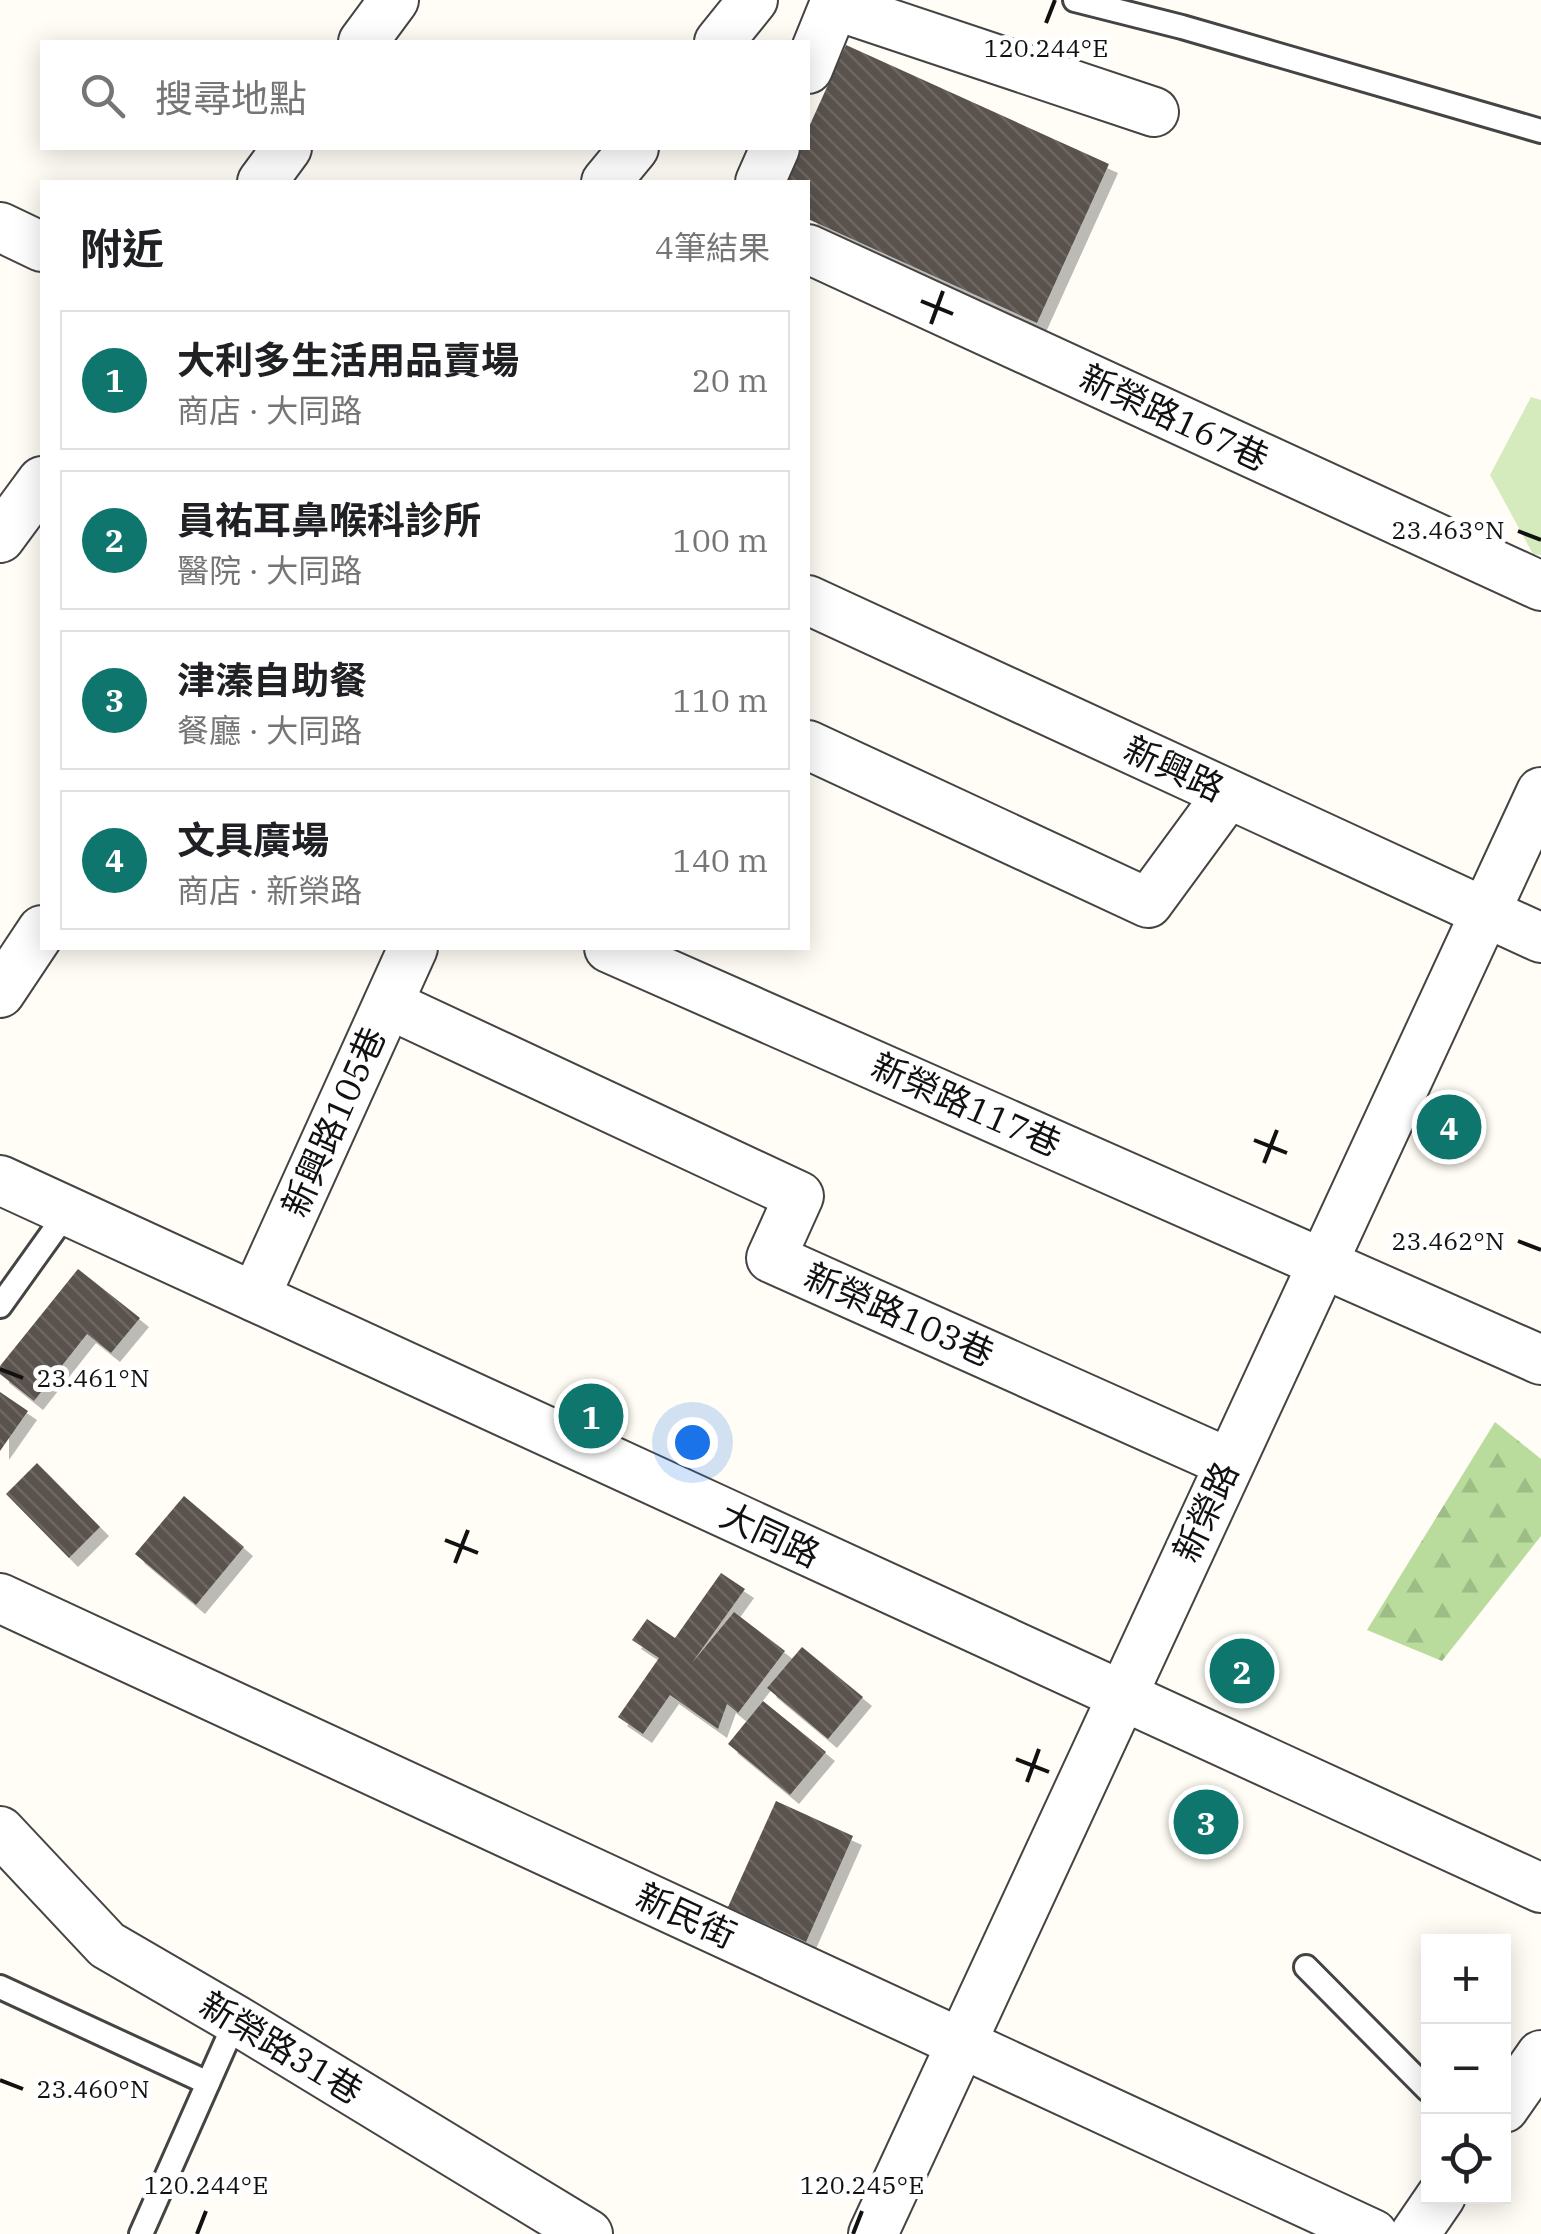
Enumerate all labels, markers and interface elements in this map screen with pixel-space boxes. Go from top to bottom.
text: 120.244°E [984,31,1108,64]
search box [40,40,810,150]
icon: search [75,68,130,123]
text: 搜尋地點 [155,73,307,122]
text: 附近 [80,221,164,276]
text: 4筆結果 [655,226,770,268]
text: 大利多生活用品賣場 [177,335,519,384]
street label: 新榮路167巷 [1073,353,1276,481]
text: 1 [105,359,124,401]
text: 20 m [692,359,768,401]
text: 商店 · 大同路 [177,389,362,431]
text: 員祐耳鼻喉科診所 [177,495,481,544]
text: 23.463°N [1392,513,1504,546]
text: 2 [105,519,124,561]
text: 100 m [672,519,768,561]
text: 醫院 · 大同路 [177,549,362,591]
text: 津溱自助餐 [177,655,367,704]
text: 3 [105,679,124,721]
text: 110 m [672,679,768,721]
text: 餐廳 · 大同路 [177,709,362,751]
street label: 新興路 [1117,725,1232,811]
text: 文具廣場 [177,815,329,864]
text: 4 [105,839,124,881]
text: 140 m [672,839,768,881]
text: 商店 · 新榮路 [177,869,362,911]
street label: 新興路105巷 [271,1020,395,1224]
street label: 新榮路117巷 [864,1042,1068,1166]
pin: 4 [1416,1090,1482,1164]
text: 23.462°N [1392,1224,1504,1257]
street label: 新榮路103巷 [797,1252,1001,1376]
text: 23.461°N [37,1361,149,1394]
pin: 1 [558,1378,624,1454]
your location [667,1417,718,1468]
street label: 新榮路 [1162,1454,1248,1569]
street label: 大同路 [713,1491,828,1577]
pin: 2 [1210,1634,1274,1708]
pin: 3 [1174,1784,1238,1860]
street label: 新民街 [629,1872,744,1958]
map controls [1421,1934,1511,2204]
button: + [1421,1934,1511,2024]
street label: 新榮路31巷 [192,1981,371,2114]
button: − [1421,2024,1511,2114]
text: 23.460°N [37,2072,149,2105]
button: locate [1421,2114,1511,2204]
text: 120.244°E [144,2168,268,2201]
text: 120.245°E [800,2168,924,2201]

